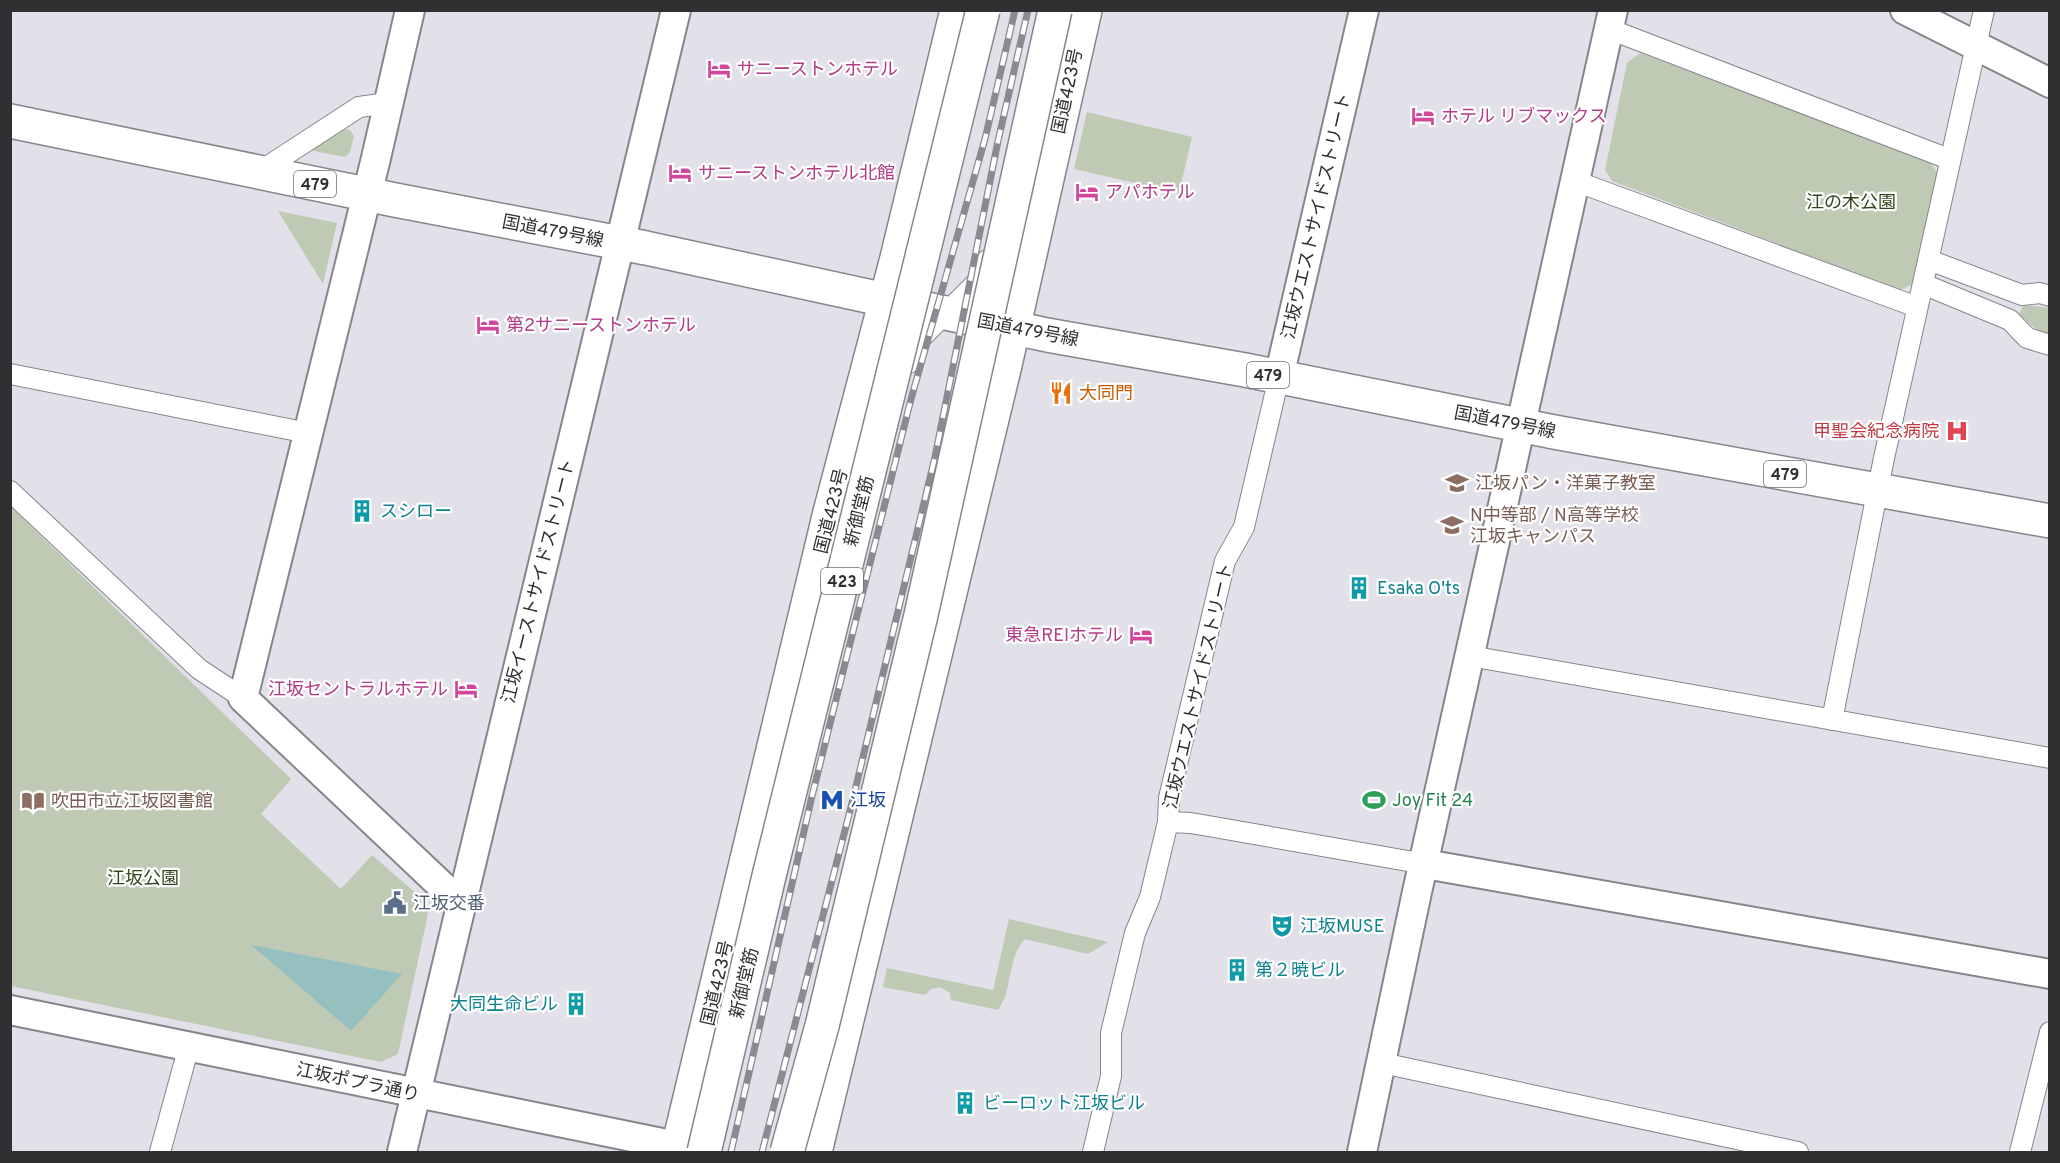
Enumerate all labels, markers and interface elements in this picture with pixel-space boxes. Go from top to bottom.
street label: 国道423号 [1048,46,1089,136]
hotel icon: サニーストンホテル [706,56,732,82]
place label: サニーストンホテル [737,59,898,82]
street label: 江坂ウエストサイドストリート [1278,91,1357,342]
hotel icon: ホテル リブマックス [1410,103,1436,129]
place label: ホテル リブマックス [1441,106,1607,129]
hotel icon: サニーストンホテル北館 [667,160,693,186]
place label: サニーストンホテル北館 [698,163,895,186]
road number: 479 [294,171,336,197]
hotel icon: アパホテル [1074,179,1100,205]
place label: アパホテル [1105,182,1195,205]
park label: 江の木公園 [1806,192,1896,215]
street label: 国道479号線 [500,211,606,254]
street label: 国道479号線 [975,310,1081,353]
hotel icon: 第2サニーストンホテル [475,312,501,338]
place label: 第2サニーストンホテル [506,315,696,338]
road number: 479 [1247,362,1289,388]
restaurant icon: 大同門 [1048,380,1074,406]
place label: 大同門 [1079,383,1133,406]
street label: 国道479号線 [1452,402,1558,445]
hospital icon: 甲聖会紀念病院 [1944,418,1970,444]
place label: 甲聖会紀念病院 [1813,421,1939,444]
street label: 江坂イーストサイドストリート [498,457,581,706]
road number: 479 [1764,461,1806,487]
street label: 国道423号 [811,466,854,556]
school or university icon: 江坂パン・洋菓子教室 [1444,470,1470,496]
place label: 江坂パン・洋菓子教室 [1475,473,1656,496]
street label: 新御堂筋 [841,474,880,549]
building icon: スシロー [349,498,375,524]
place label: スシロー [380,501,452,524]
place label: N中等部 / N高等学校 江坂キャンパス [1470,505,1639,549]
school or university icon: N中等部 / N高等学校 江坂キャンパス [1439,512,1465,538]
street label: 江坂ウエストサイドストリート [1160,561,1239,812]
road number: 423 [821,568,863,594]
building icon: Esaka O'ts [1346,575,1372,601]
place label: Esaka O'ts [1377,578,1460,601]
hotel icon: 東急REIホテル [1128,622,1154,648]
place label: 東急REIホテル [1005,625,1123,648]
hotel icon: 江坂セントラルホテル [453,676,479,702]
place label: 江坂セントラルホテル [268,679,448,702]
metro station icon: 江坂 [819,787,845,813]
sports icon: Joy Fit 24 [1361,787,1387,813]
library icon: 吹田市立江坂図書館 [20,788,46,814]
place label: 江坂 [850,790,886,813]
place label: Joy Fit 24 [1392,790,1473,813]
place label: 吹田市立江坂図書館 [51,791,213,814]
park label: 江坂公園 [107,868,179,891]
public building icon: 江坂交番 [382,890,408,916]
place label: 江坂交番 [413,893,485,916]
theatre icon: 江坂MUSE [1269,913,1295,939]
place label: 江坂MUSE [1300,916,1384,939]
street label: 国道423号 [697,938,739,1028]
street label: 新御堂筋 [726,946,765,1021]
building icon: 第２暁ビル [1224,957,1250,983]
place label: 第２暁ビル [1255,960,1345,983]
building icon: 大同生命ビル [563,991,589,1017]
place label: 大同生命ビル [450,994,558,1017]
street label: 江坂ポプラ通り [294,1059,422,1108]
building icon: ビーロット江坂ビル [952,1090,978,1116]
place label: ビーロット江坂ビル [983,1093,1145,1116]

